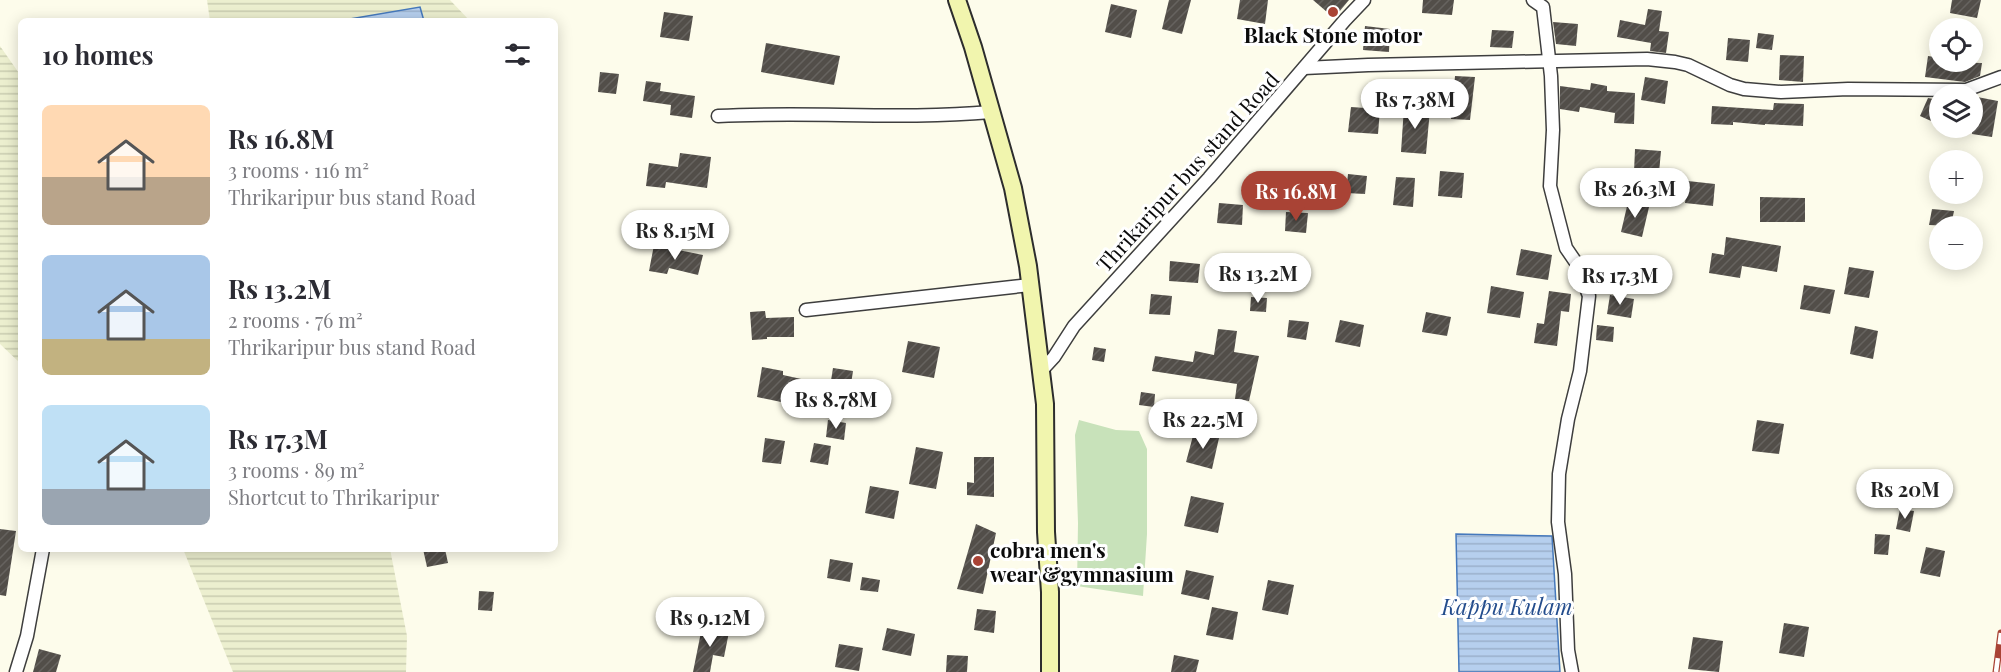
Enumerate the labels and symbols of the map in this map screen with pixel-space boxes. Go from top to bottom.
marker: Black Stone motor [1326,5,1340,19]
place label: Black Stone motor [1244,20,1422,48]
street label: Thrikaripur bus stand Road [1090,65,1284,277]
pin: Rs 7.38M [1353,79,1477,130]
pin: Rs 26.3M [1573,168,1697,219]
pin: Rs 16.8M [1234,171,1358,222]
pin: Rs 8.15M [613,210,737,261]
pin: Rs 13.2M [1196,253,1320,304]
pin: Rs 17.3M [1558,255,1682,306]
pin: Rs 8.78M [774,379,898,430]
pin: Rs 22.5M [1141,399,1265,450]
pin: Rs 20M [1856,469,1954,520]
place label: cobra men's wear &gymnasium [989,535,1174,587]
marker: cobra men's wear &gymnasium [971,554,985,568]
water label: Kappu Kulam [1441,591,1572,621]
pin: Rs 9.12M [648,597,772,648]

